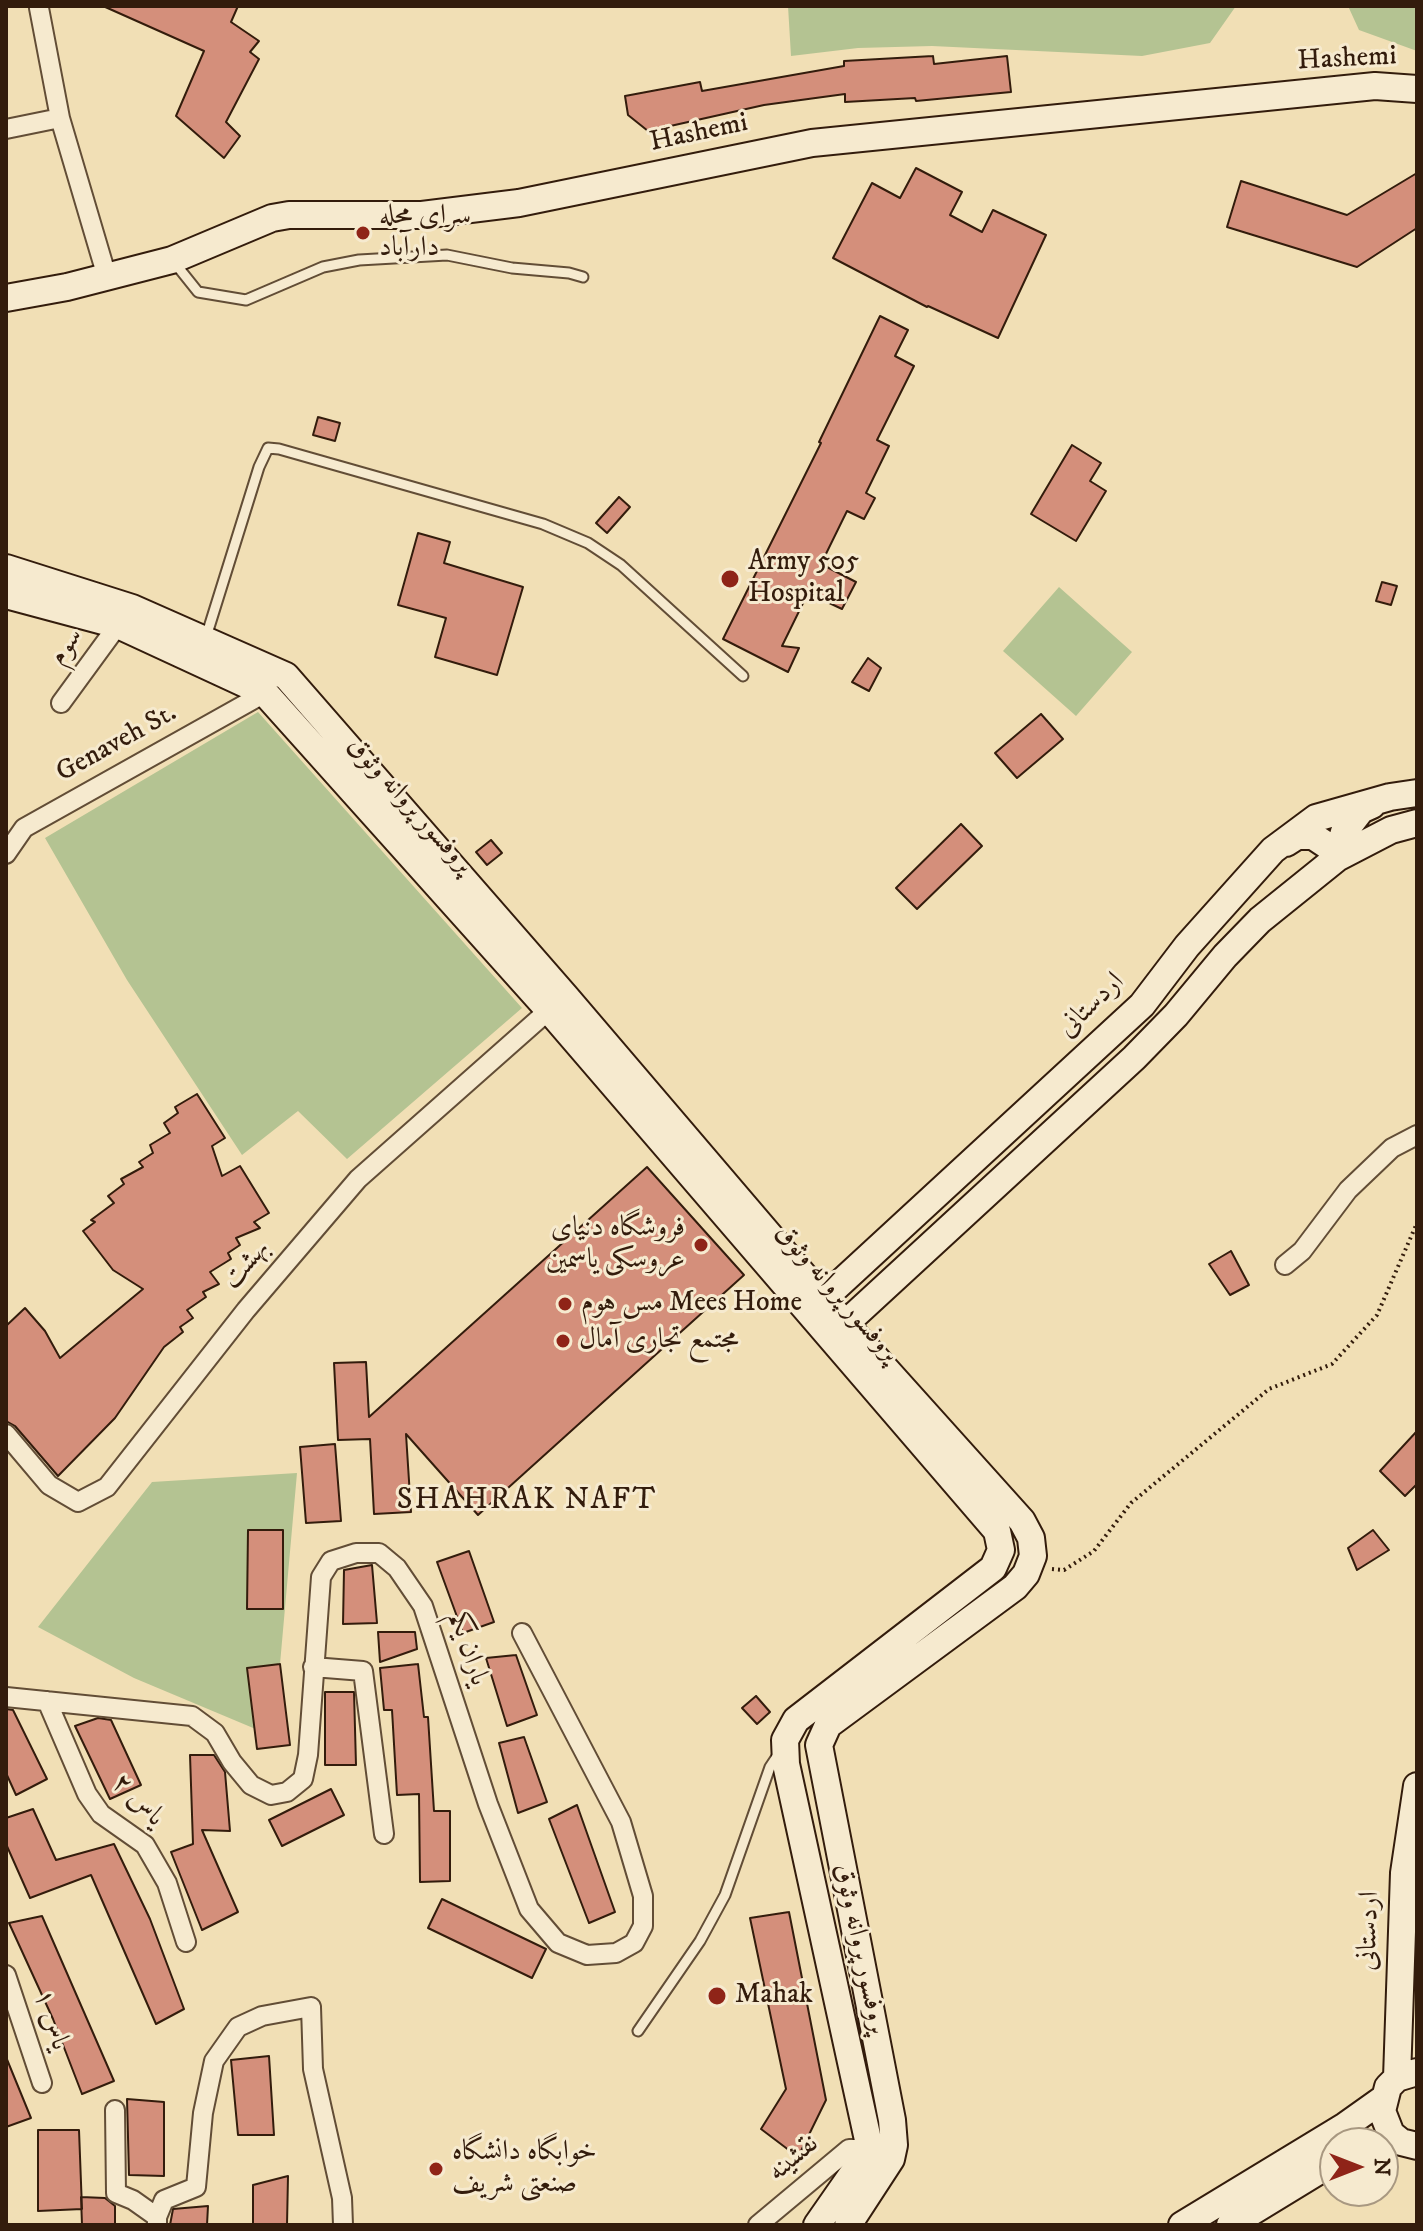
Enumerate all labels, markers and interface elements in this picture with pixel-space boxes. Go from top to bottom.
street label: Hashemi [1297,41,1397,79]
street label: Hashemi [647,107,751,161]
place label: سرای محله دارآباد [379,200,471,266]
marker: سرای محله دارآباد [354,224,372,242]
place label: Army 505 Hospital [748,546,859,612]
marker: Army 505 Hospital [719,568,741,590]
street label: سوم [42,622,92,672]
street label: Genaveh St. [51,697,183,791]
street label: پروفسور پروانه وثوق [338,730,480,882]
street label: اردستانی [1052,966,1132,1046]
place label: فروشگاه دنیای عروسکی یاسمین [546,1212,685,1278]
street label: پروفسور پروانه وثوق [766,1218,906,1370]
street label: بهشت [216,1233,278,1297]
marker: فروشگاه دنیای عروسکی یاسمین [692,1236,710,1254]
place label: مس هوم Mees Home [581,1287,802,1321]
marker: مس هوم Mees Home [556,1295,574,1313]
place label: مجتمع تجاری آمال [579,1324,739,1358]
marker: مجتمع تجاری آمال [554,1332,572,1350]
district label: SHAHRAK NAFT [397,1484,657,1520]
street label: یاران یکم [439,1608,495,1690]
street label: یاس ۲ [103,1767,171,1835]
street label: پروفسور پروانه وثوق [825,1861,893,2037]
street label: اردستانی [1352,1891,1388,1971]
place label: Mahak [735,1979,813,2013]
street label: یاس ۱ [24,1985,76,2055]
marker: Mahak [706,1985,728,2007]
north arrow [1319,2127,1399,2207]
street label: نقشینه [762,2128,826,2190]
place label: خوابگاه دانشگاه صنعتی شریف [452,2136,597,2202]
text: N [1368,2158,1395,2176]
marker: خوابگاه دانشگاه صنعتی شریف [427,2160,445,2178]

